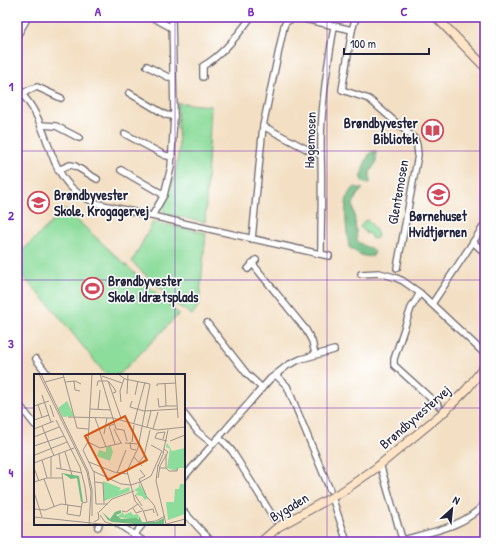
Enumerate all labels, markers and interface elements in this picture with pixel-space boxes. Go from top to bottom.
text: A [95,2,102,20]
text: B [248,2,255,20]
text: C [400,2,408,20]
scale bar [344,30,429,56]
text: 100 m [350,35,376,52]
text: 1 [9,77,14,95]
street label: Høgemosen [299,111,321,169]
place label: Brøndbyvester Bibliotek [344,113,419,148]
library icon: Brøndbyvester Bibliotek [420,118,446,144]
street label: Glentemosen [382,158,413,226]
school or university icon: Børnehuset Hvidtjørnen [425,181,451,207]
place label: Brøndbyvester Skole, Krogagervej [54,185,149,222]
school or university icon: Brøndbyvester Skole, Krogagervej [25,190,51,216]
text: 2 [8,206,15,224]
place label: Børnehuset Hvidtjørnen [409,206,468,242]
place label: Brøndbyvester Skole Idrætsplads [108,271,199,308]
sports icon: Brøndbyvester Skole Idrætsplads [80,276,106,302]
text: 3 [8,334,14,352]
inset map [34,374,185,525]
street label: Brøndbyvestervej [375,380,455,454]
text: 4 [9,463,14,481]
street label: Bygaden [266,488,312,526]
north arrow [432,489,472,529]
text: N [451,493,462,508]

